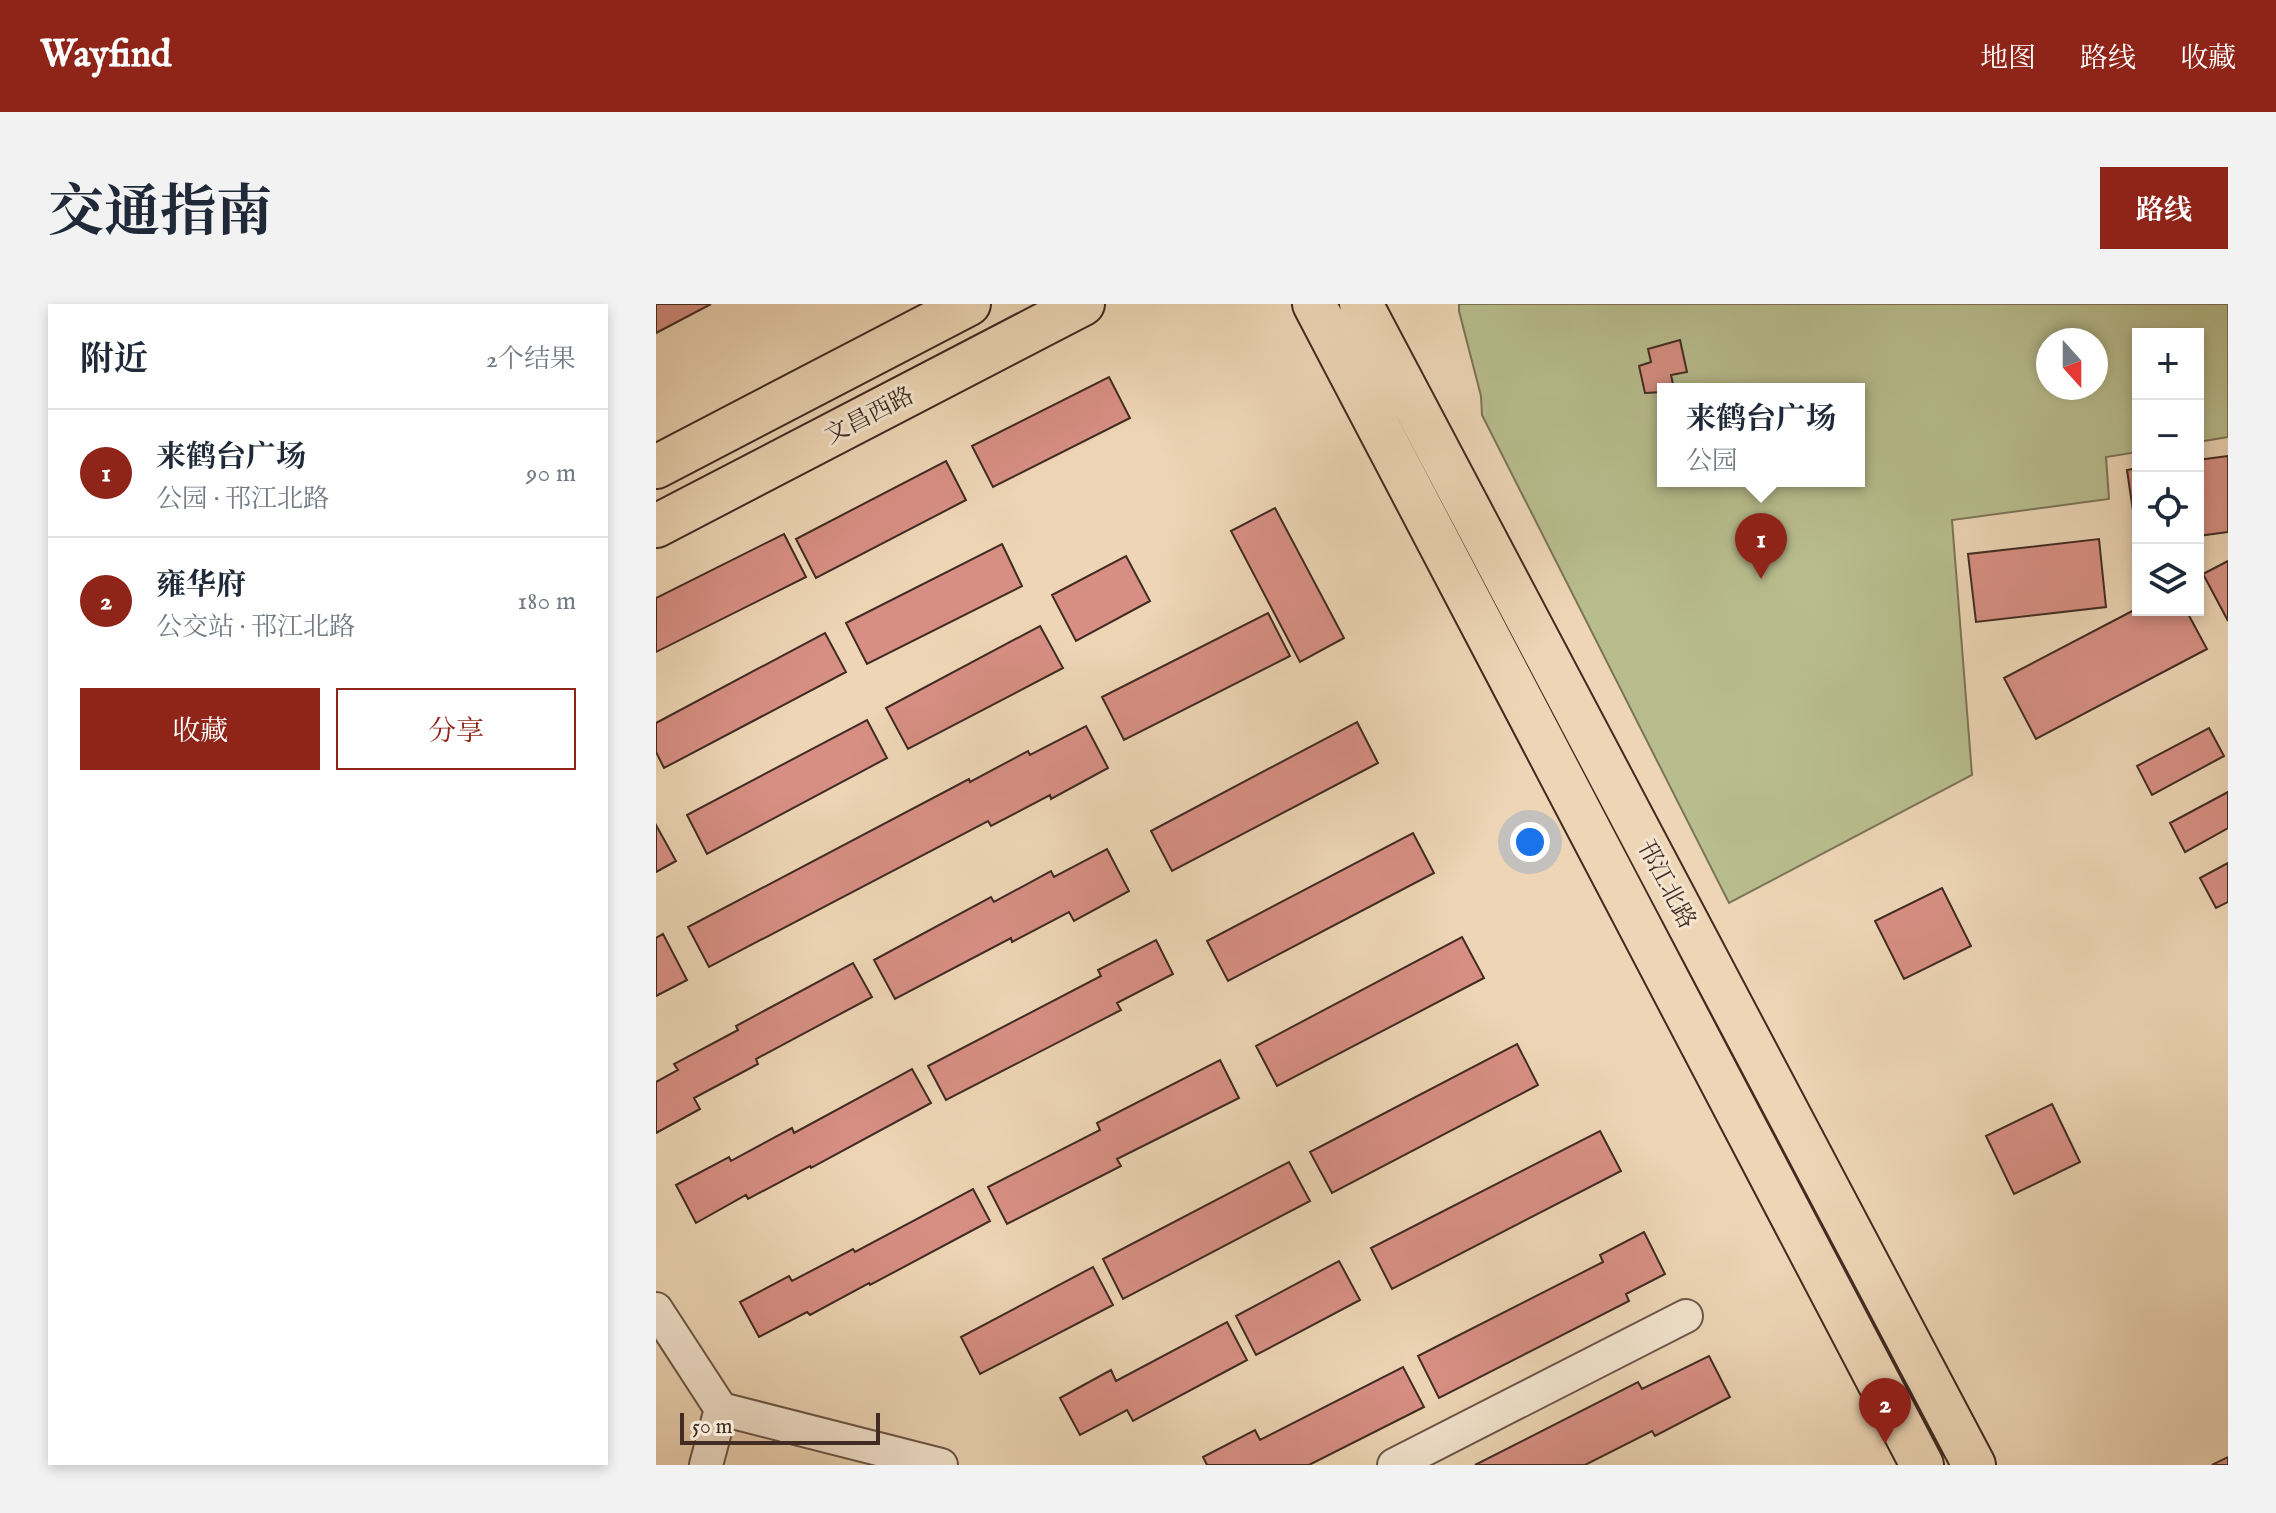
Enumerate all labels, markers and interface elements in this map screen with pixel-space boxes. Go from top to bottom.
text: Wayfind [40,32,171,80]
text: 地图 [1980,42,2036,77]
text: 路线 [2080,42,2136,77]
text: 收藏 [2180,42,2236,77]
button: 路线 [2100,167,2228,249]
text: 交通指南 [48,179,272,250]
north arrow [2036,328,2108,400]
map controls [2132,328,2204,616]
button: + [2132,328,2204,400]
text: 附近 [80,339,148,382]
text: 2个结果 [486,343,576,376]
street label: 文昌西路 [820,381,919,452]
popup [1657,383,1865,487]
button: − [2132,400,2204,472]
text: 来鹤台广场 [1686,401,1836,439]
text: 来鹤台广场 [156,439,306,477]
text: 公园 [1686,445,1738,478]
text: 1 [101,457,111,490]
text: 90 m [526,457,576,490]
button: locate [2132,472,2204,544]
text: 公园 · 邗江北路 [156,483,329,516]
pin: 1 [1735,513,1787,579]
button: layers [2132,544,2204,616]
text: 雍华府 [156,567,246,605]
text: 2 [100,585,112,618]
text: 180 m [518,585,576,618]
text: 公交站 · 邗江北路 [156,611,355,644]
button: 收藏 [80,688,320,770]
button: 分享 [336,688,576,770]
your location [1510,822,1550,862]
street label: 邗江北路 [1629,835,1702,934]
pin: 2 [1859,1378,1911,1444]
scale bar [680,1409,880,1445]
text: 50 m [692,1413,733,1441]

